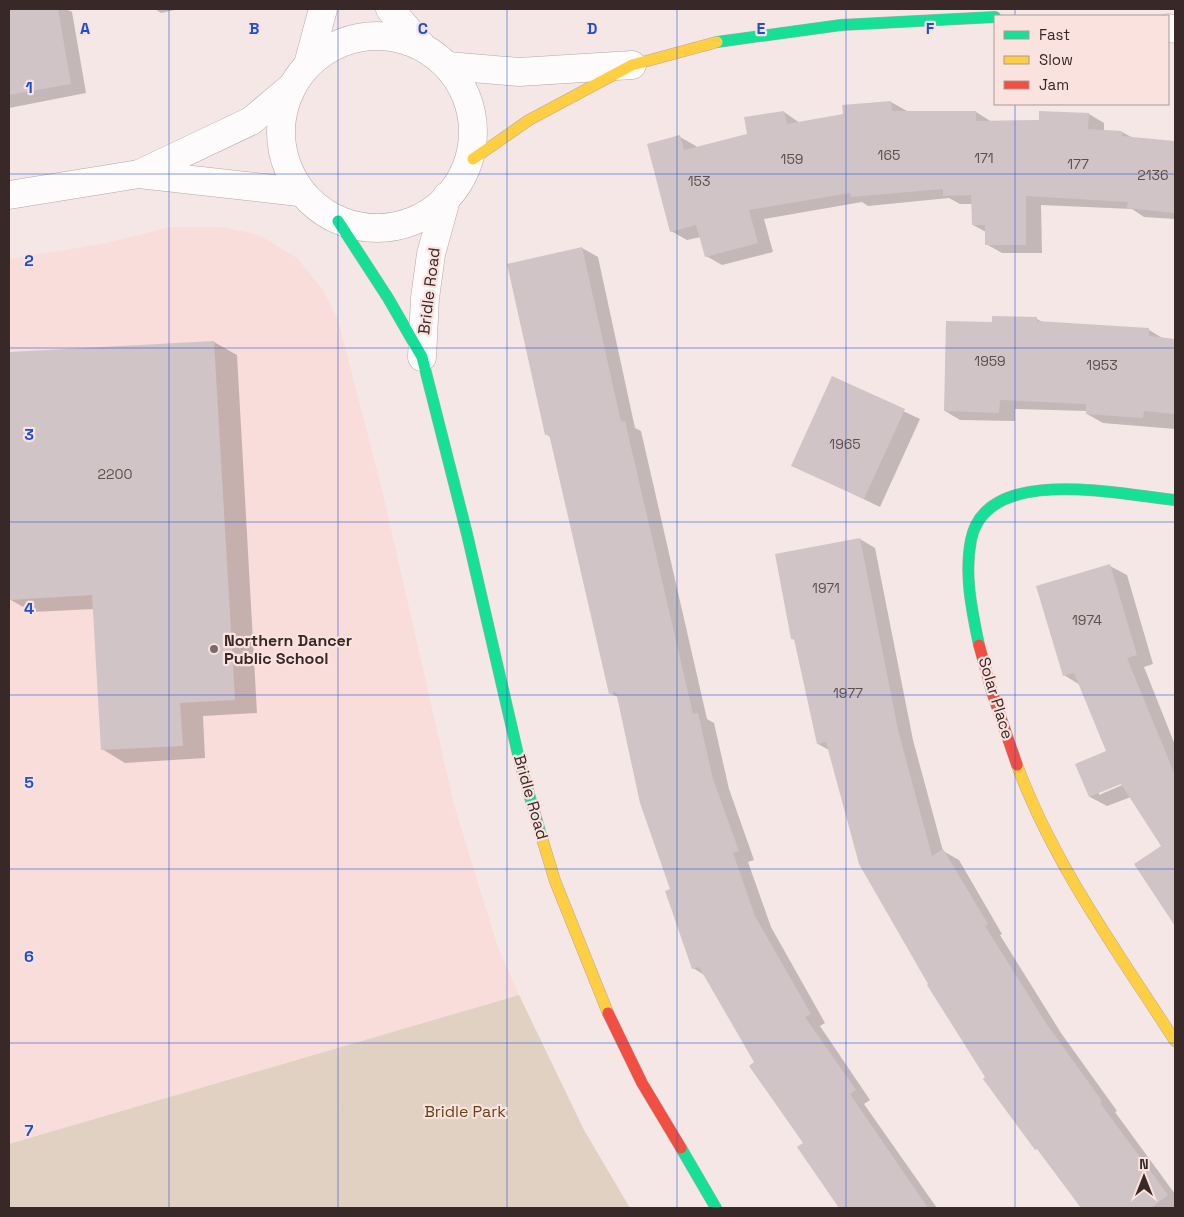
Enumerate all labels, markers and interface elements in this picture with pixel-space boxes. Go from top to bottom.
legend [994,15,1169,105]
text: A [80,18,90,39]
text: B [249,18,259,39]
text: C [418,18,428,39]
text: D [587,18,597,39]
text: E [757,18,766,39]
text: F [926,18,935,39]
text: Fast [1039,25,1070,44]
text: Slow [1039,50,1073,69]
text: Jam [1039,75,1069,94]
text: 1 [25,77,33,98]
house number: 165 [878,146,900,164]
house number: 171 [974,149,994,167]
house number: 159 [781,150,803,168]
house number: 177 [1067,155,1089,173]
house number: 2136 [1137,166,1169,184]
house number: 153 [688,172,710,190]
street label: Bridle Road [413,246,445,336]
text: 2 [24,250,34,271]
house number: 1959 [974,352,1006,370]
house number: 1953 [1086,356,1118,374]
text: 3 [24,424,34,445]
house number: 1965 [829,435,861,453]
house number: 2200 [98,465,132,483]
house number: 1971 [812,579,840,597]
text: 4 [24,598,34,619]
house number: 1974 [1072,611,1102,629]
place label: Northern Dancer Public School [224,630,352,669]
marker: Northern Dancer Public School [208,643,220,655]
street label: Solar Place [974,655,1018,741]
house number: 1977 [833,684,863,702]
street label: Bridle Road [509,752,553,842]
text: 5 [24,772,34,793]
text: 6 [24,946,34,967]
park label: Bridle Park [424,1101,506,1122]
text: 7 [25,1120,34,1141]
north arrow [1119,1152,1169,1202]
text: N [1139,1155,1149,1173]

